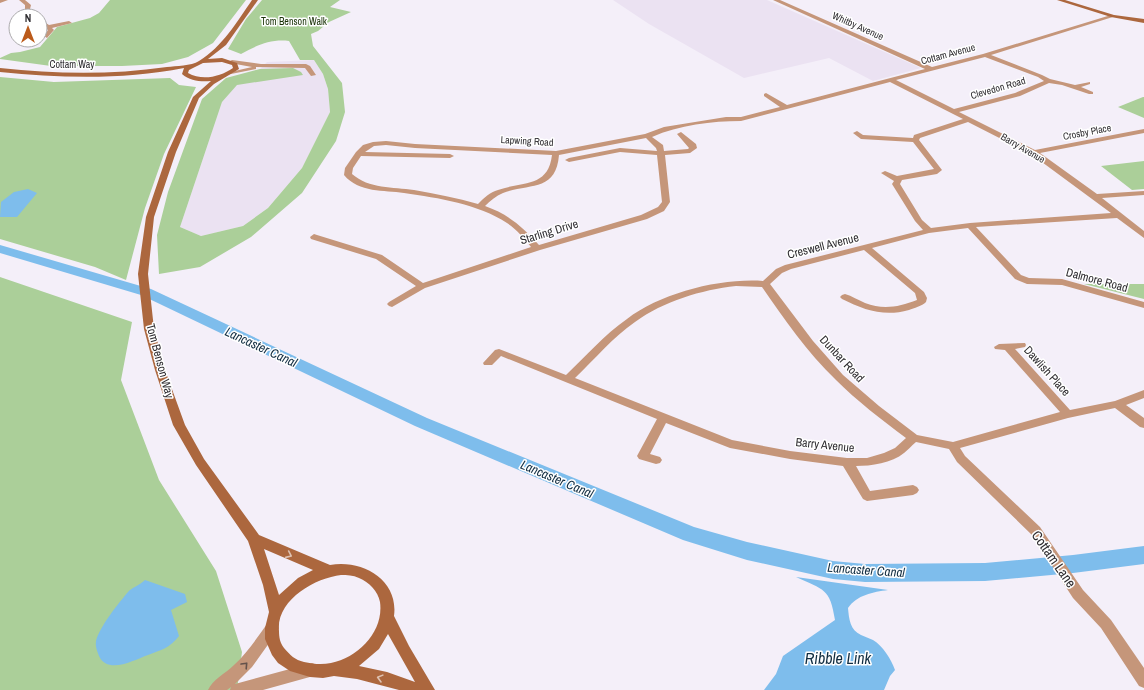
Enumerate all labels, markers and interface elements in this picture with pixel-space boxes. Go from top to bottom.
north arrow [8,8,48,48]
street label: Whitby Avenue [830,9,886,43]
text: N [25,11,31,25]
park label: Tom Benson Walk [261,15,328,28]
street label: Cottam Avenue [919,40,977,68]
street label: Cottam Way [50,58,95,71]
street label: Clevedon Road [969,74,1027,102]
street label: Crosby Place [1062,121,1113,143]
street label: Barry Avenue [998,130,1048,166]
street label: Lapwing Road [500,133,554,149]
street label: Starling Drive [518,216,580,248]
street label: Creswell Avenue [786,229,860,263]
street label: Dalmore Road [1064,264,1130,296]
street label: Tom Benson Way [142,322,178,400]
water label: Lancaster Canal [222,323,300,371]
street label: Dunbar Road [816,332,868,386]
street label: Dawlish Place [1020,342,1074,400]
street label: Barry Avenue [795,434,855,456]
water label: Lancaster Canal [518,456,597,502]
street label: Cottam Lane [1028,527,1080,591]
one-way arrow [285,550,293,558]
water label: Lancaster Canal [827,559,906,581]
water label: Ribble Link [805,647,872,669]
one-way arrow [240,662,248,670]
one-way arrow [377,674,383,682]

